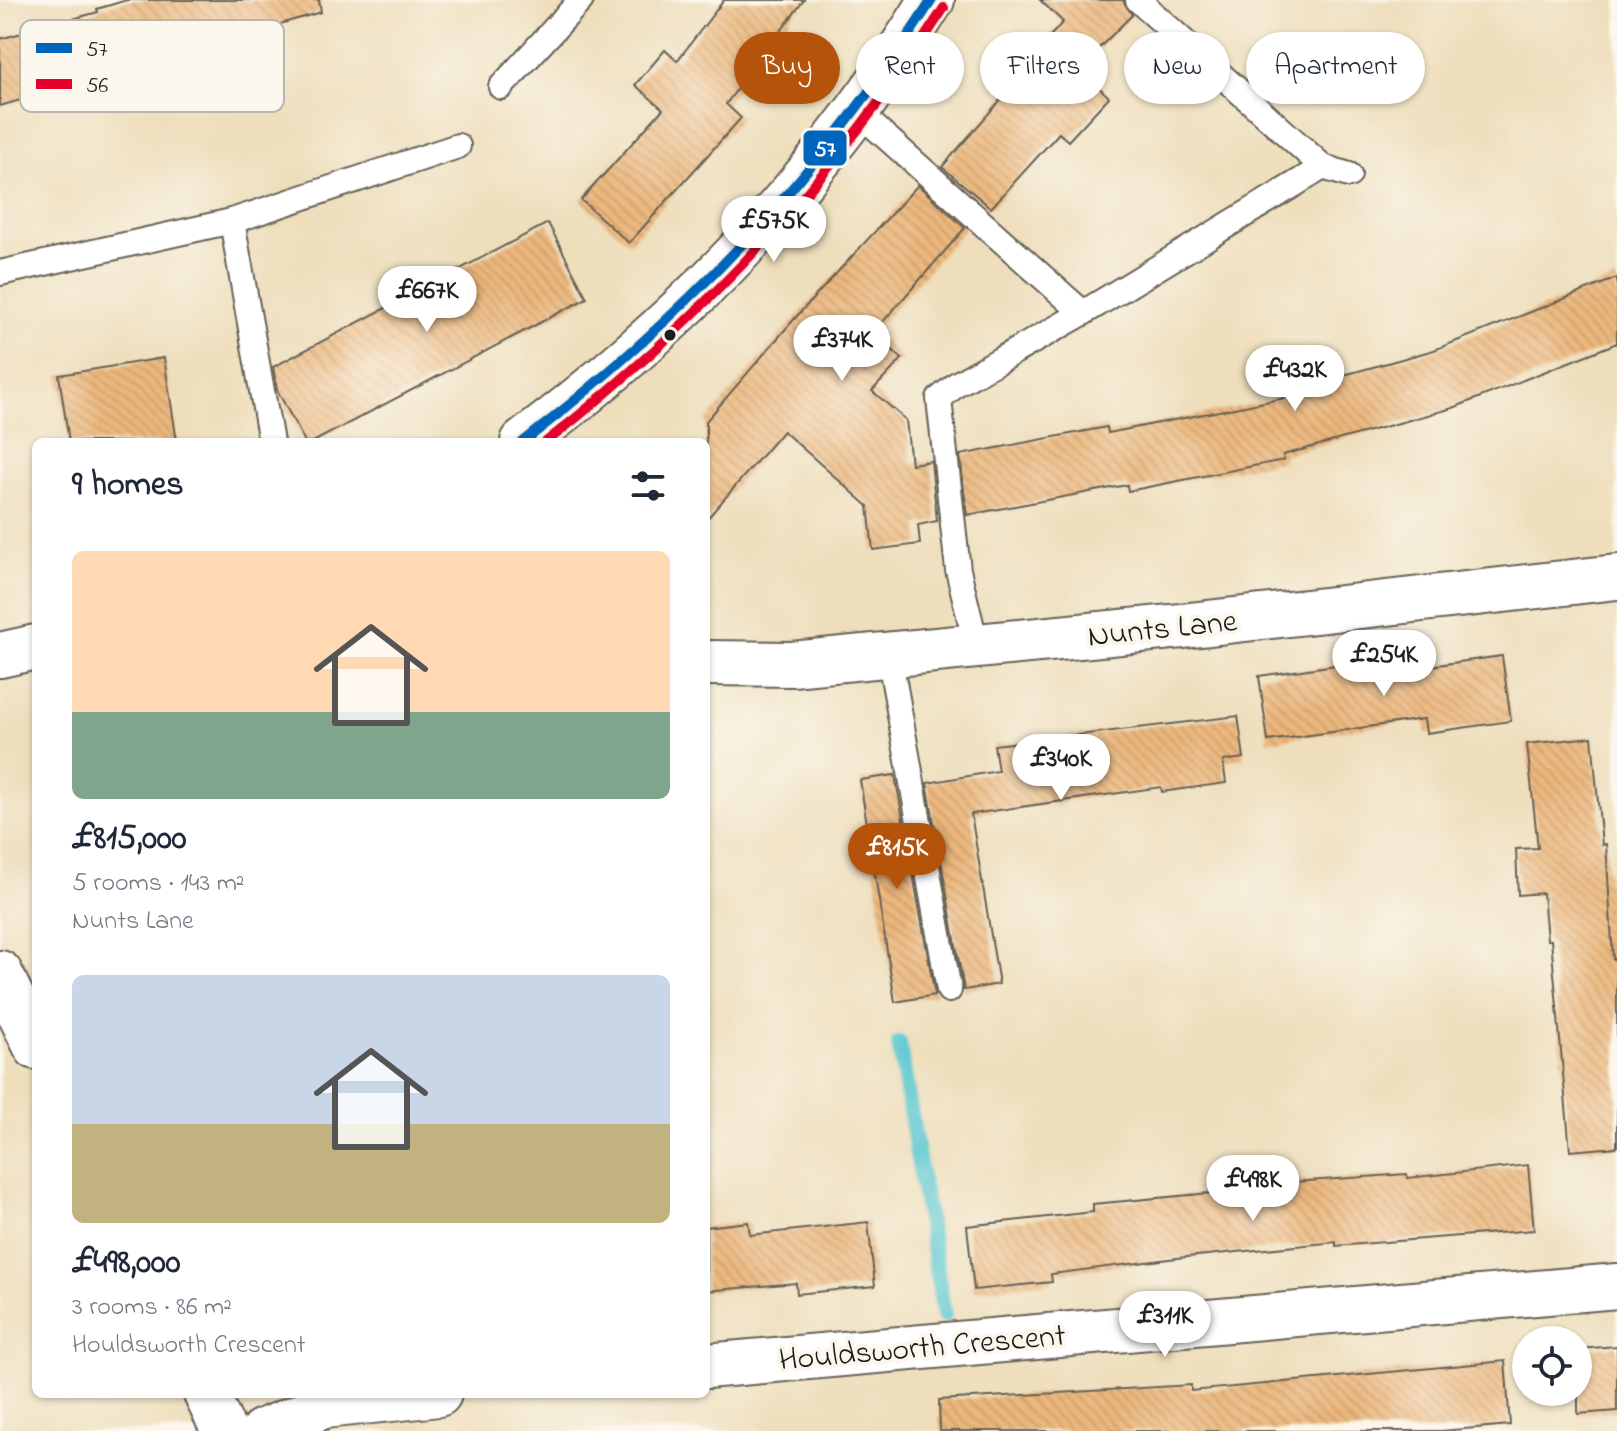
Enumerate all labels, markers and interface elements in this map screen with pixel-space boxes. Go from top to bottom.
legend [20,20,284,112]
chip: Buy [734,32,840,104]
chip: Rent [856,32,964,104]
chip: Filters [980,32,1108,104]
chip: New [1124,32,1230,104]
chip: Apartment [1246,32,1425,104]
text: 57 [86,35,108,67]
text: 56 [86,71,109,103]
line badge: 57 [802,129,848,167]
text: 57 [814,135,837,167]
pin: £575K [718,196,830,264]
text: £575K [739,203,809,241]
pin: £667K [371,266,483,334]
text: £667K [396,273,458,311]
pin: £374K [786,315,898,383]
text: £374K [811,322,873,360]
unlabelled marker [662,327,678,343]
pin: £432K [1239,345,1351,413]
text: £432K [1263,352,1327,390]
text: 9 homes [72,461,184,511]
icon: filters [626,464,670,508]
street label: Nunts Lane [1085,599,1240,662]
icon: home [299,603,443,747]
pin: £254K [1328,630,1440,698]
text: £254K [1350,637,1418,675]
pin: £340K [1005,734,1117,802]
text: £340K [1030,741,1092,779]
text: £815,000 [72,815,186,865]
pin: £815K [841,823,953,891]
text: £815K [866,830,928,868]
text: 5 rooms · 143 m² [72,865,245,903]
text: Nunts Lane [72,903,194,941]
icon: home [299,1027,443,1171]
pin: £498K [1197,1155,1309,1223]
text: £498K [1224,1162,1282,1200]
text: £498,000 [72,1239,180,1289]
text: 3 rooms · 86 m² [72,1289,232,1327]
pin: £311K [1109,1291,1221,1359]
text: £311K [1137,1298,1193,1336]
street label: Houldsworth Crescent [777,1314,1068,1385]
map controls [1512,1326,1592,1406]
button: locate [1512,1326,1592,1406]
text: Houldsworth Crescent [72,1327,306,1365]

